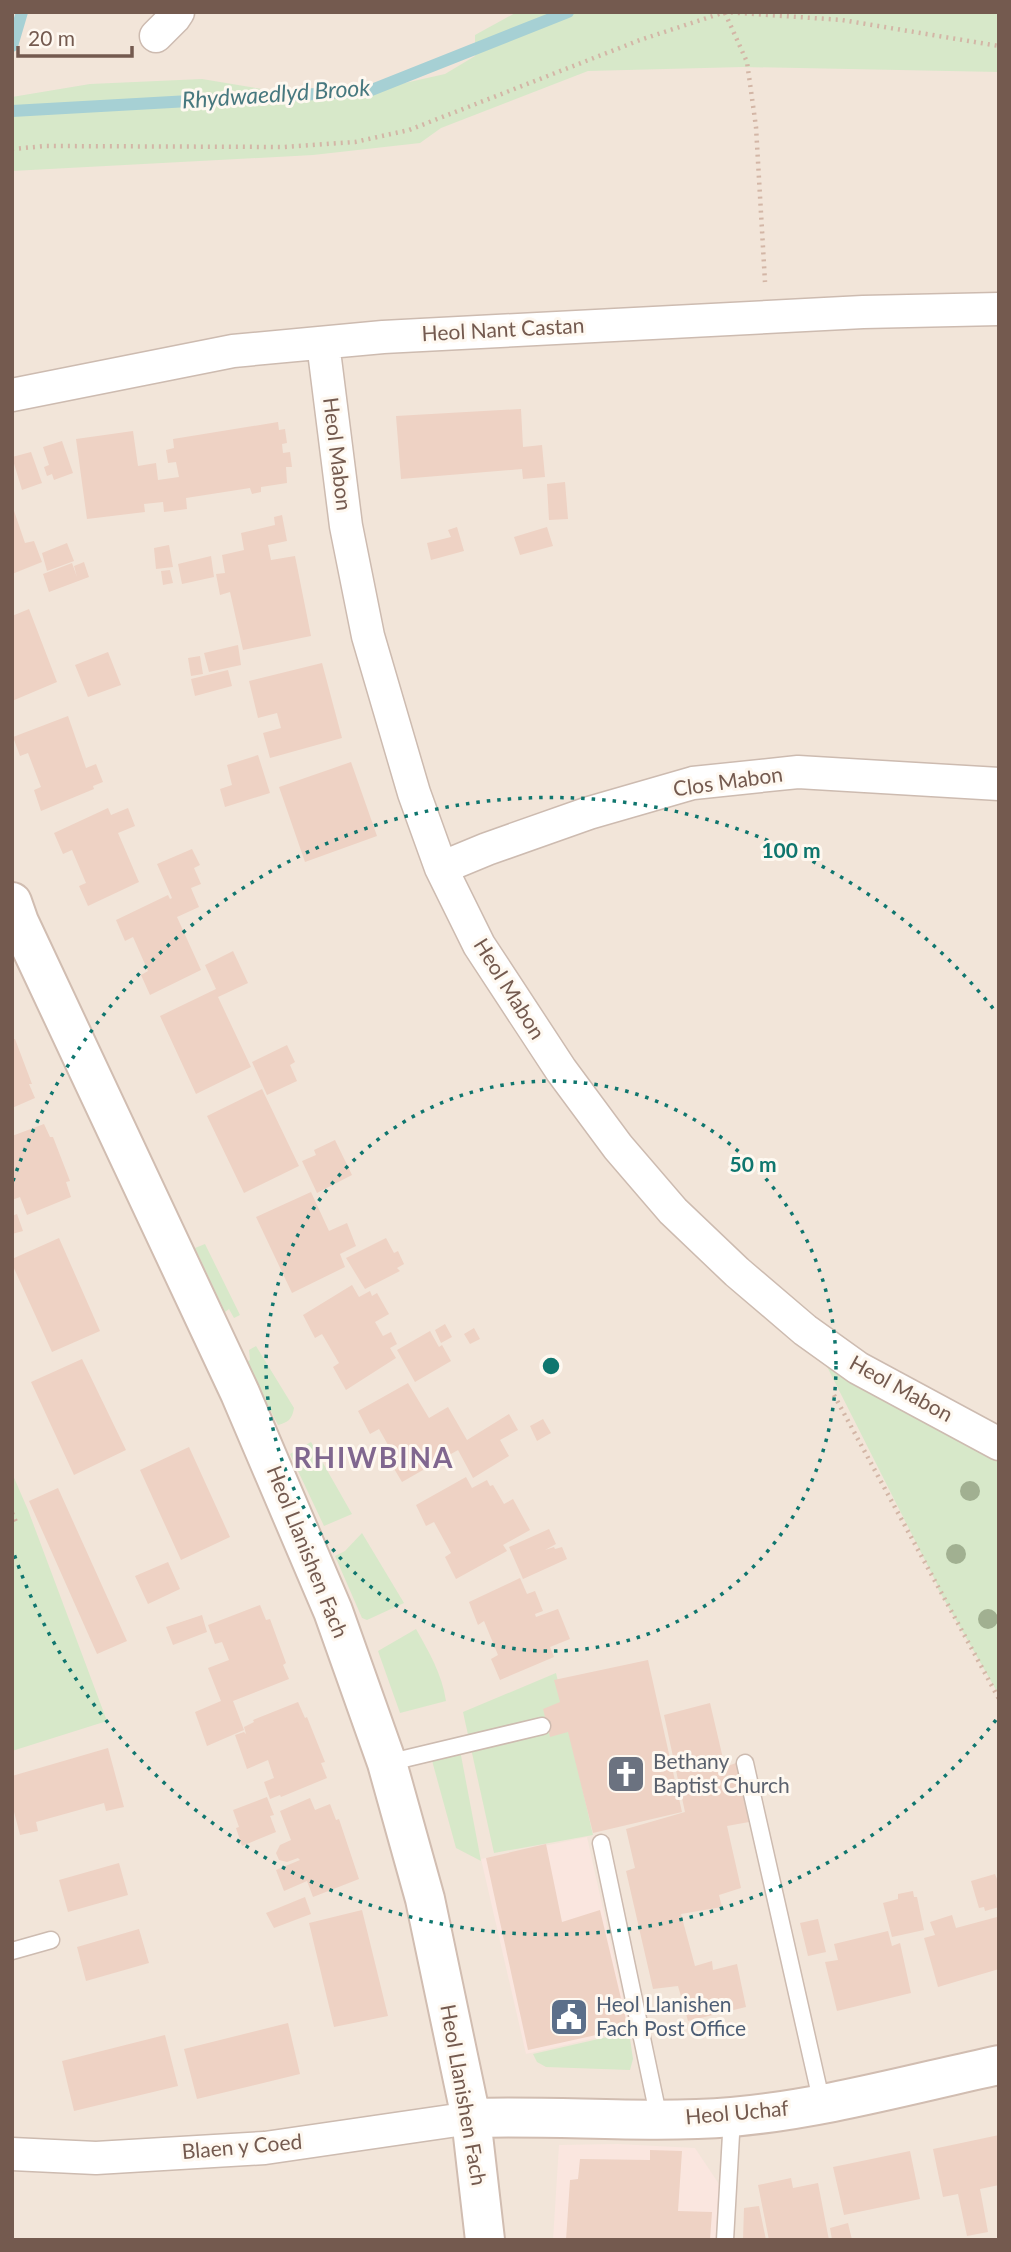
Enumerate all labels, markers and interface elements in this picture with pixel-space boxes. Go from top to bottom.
scale bar [18,14,131,58]
text: 20 m [28,25,75,50]
water label: Rhydwaedlyd Brook [181,72,372,114]
street label: Heol Nant Castan [421,312,585,345]
street label: Heol Mabon [319,396,358,512]
street label: Clos Mabon [671,760,784,801]
text: 100 m [761,837,821,862]
street label: Heol Mabon [469,933,551,1043]
text: 50 m [729,1151,777,1176]
street label: Heol Mabon [846,1349,958,1426]
centre of rings [539,1354,563,1378]
district label: RHIWBINA [293,1440,455,1474]
street label: Heol Llanishen Fach [262,1462,354,1641]
place label: Bethany Baptist Church [653,1748,790,1797]
church icon: Bethany Baptist Church [605,1753,647,1795]
place label: Heol Llanishen Fach Post Office [596,1991,746,2040]
public building icon: Heol Llanishen Fach Post Office [548,1996,590,2038]
street label: Heol Llanishen Fach [436,2002,493,2187]
street label: Heol Uchaf [684,2094,790,2128]
street label: Blaen y Coed [181,2128,303,2163]

